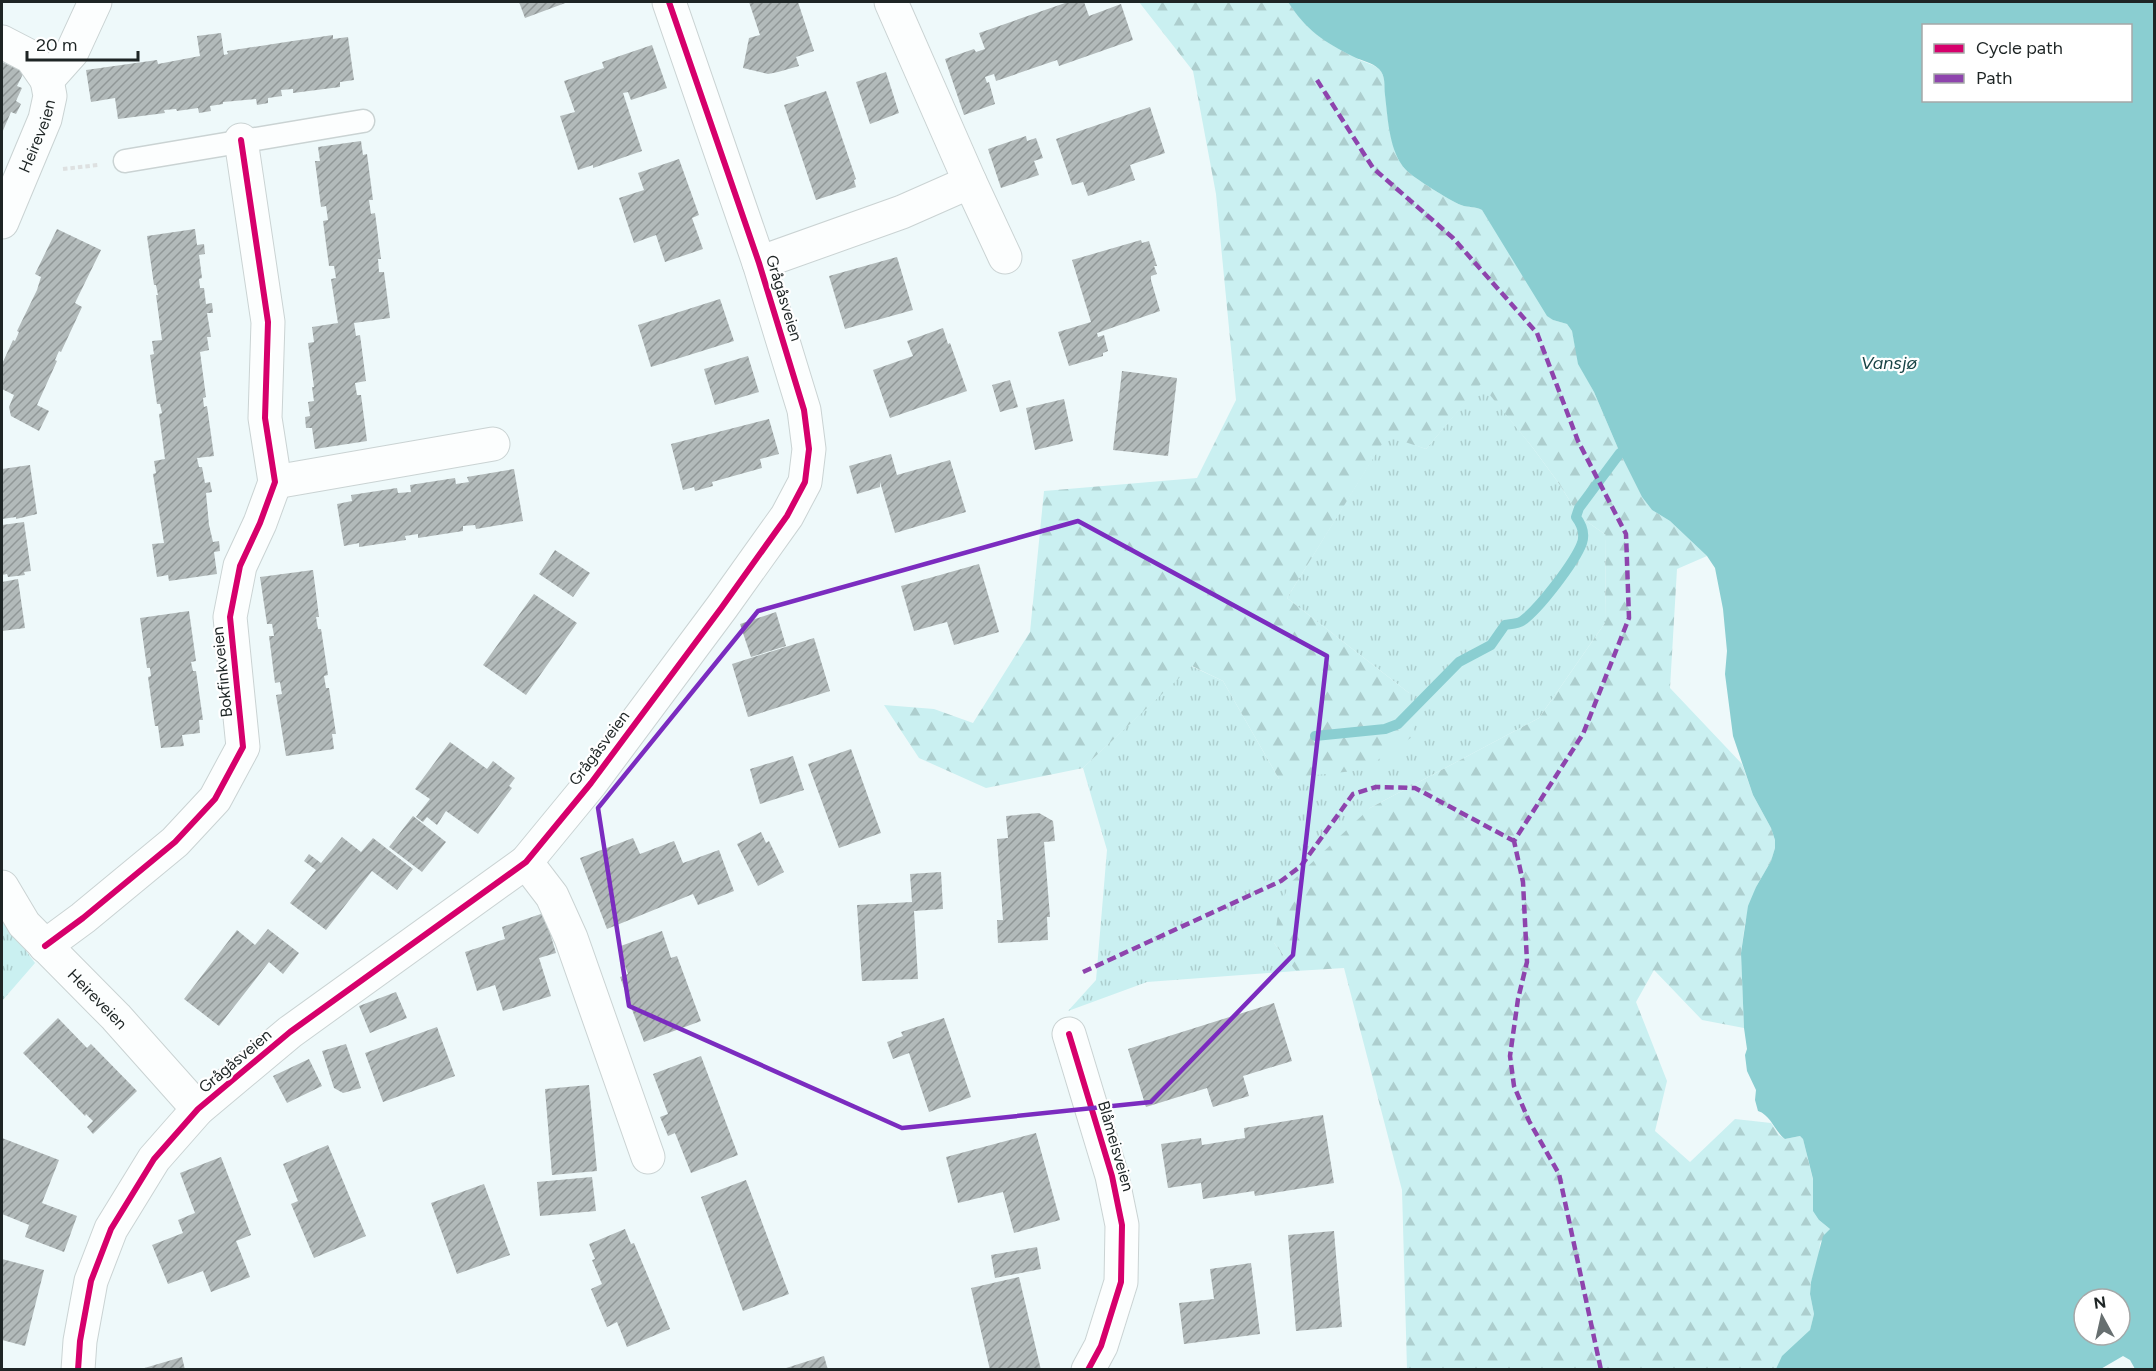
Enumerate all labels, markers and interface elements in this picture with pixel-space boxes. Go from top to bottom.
scale bar [27,24,138,62]
legend [1922,24,2132,102]
text: 20 m [36,34,77,56]
text: Cycle path [1976,37,2063,59]
text: Path [1976,67,2012,89]
street label: Heireveien [14,98,58,175]
street label: Grågåsveien [762,253,806,343]
water label: Vansjø [1861,352,1917,374]
street label: Bokfinkveien [208,626,236,718]
street label: Grågåsveien [565,707,633,789]
street label: Heireveien [64,965,131,1033]
street label: Grågåsveien [195,1025,275,1097]
street label: Blåmeisveien [1094,1099,1138,1193]
north arrow [2072,1287,2132,1347]
text: N [2093,1292,2107,1313]

